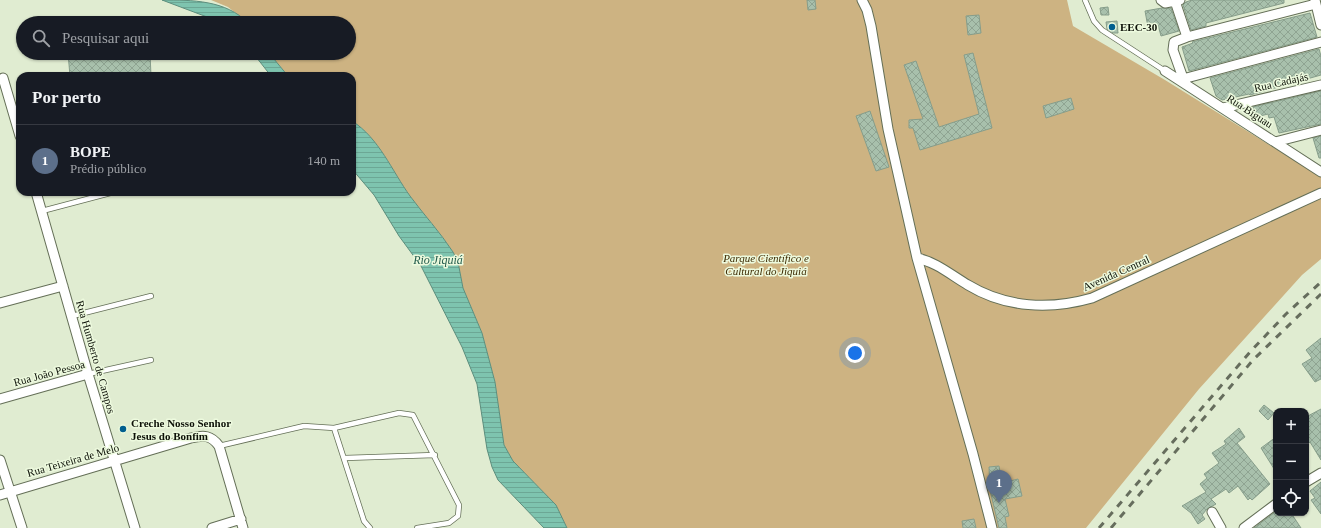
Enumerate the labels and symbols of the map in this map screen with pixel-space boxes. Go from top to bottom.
place label: EEC-30 [1120,21,1158,33]
marker: EEC-30 [1107,22,1117,32]
street label: Rua Cadajás [1253,70,1309,94]
street label: Rua Biguau [1225,92,1276,131]
park label: Parque Científico e Cultural do Jiquiá [722,252,809,277]
water label: Rio Jiquiá [412,253,463,267]
street label: Avenida Central [1081,253,1151,293]
street label: Rua Humberto de Campos [74,299,118,415]
your location [845,343,865,363]
street label: Rua João Pessoa [12,358,86,388]
place label: Creche Nosso Senhor Jesus do Bonfim [131,417,231,442]
marker: Creche Nosso Senhor Jesus do Bonfim [118,424,128,434]
street label: Rua Teixeira de Melo [26,441,121,479]
pin: 1 [986,470,1012,503]

